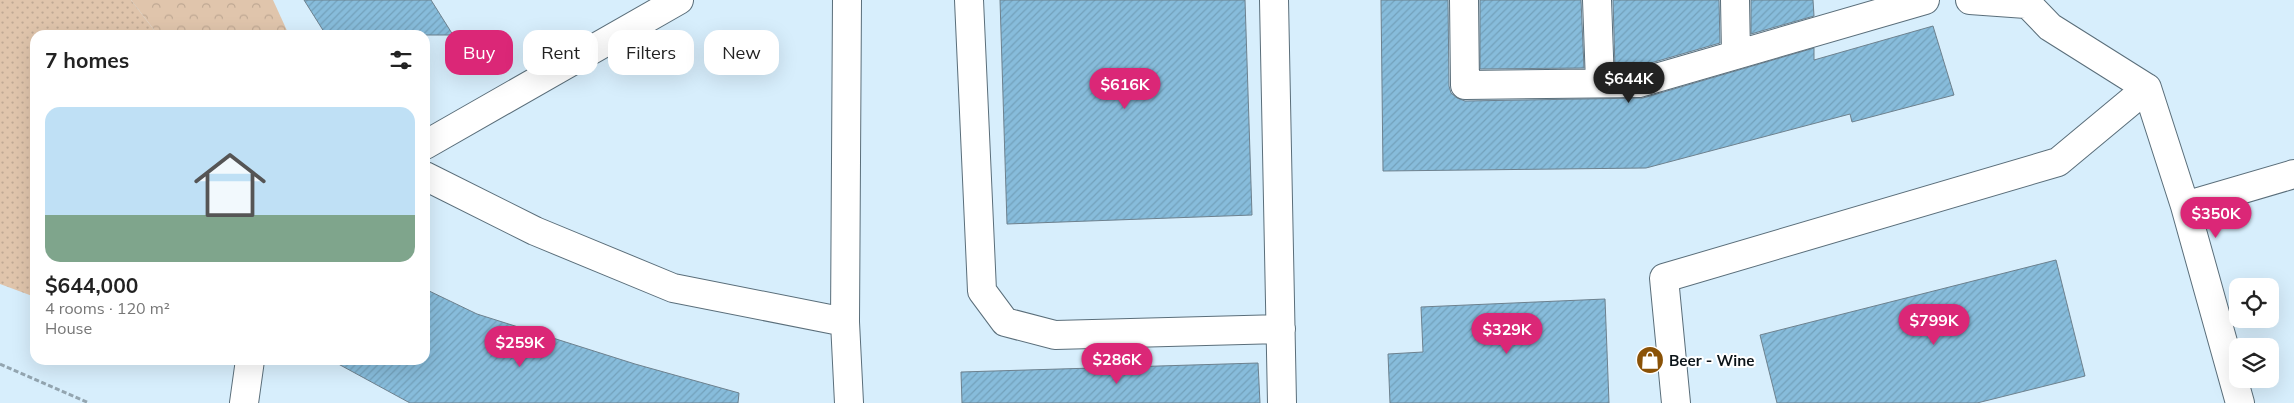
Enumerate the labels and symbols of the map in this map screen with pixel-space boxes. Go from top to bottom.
pin: $644K [1594,62,1664,104]
pin: $616K [1090,68,1160,110]
pin: $350K [2181,196,2251,239]
pin: $799K [1899,304,1969,346]
pin: $329K [1472,312,1542,355]
pin: $259K [485,326,555,368]
pin: $286K [1082,342,1152,385]
shop icon: Beer - Wine [1635,345,1665,375]
place label: Beer - Wine [1669,351,1754,370]

